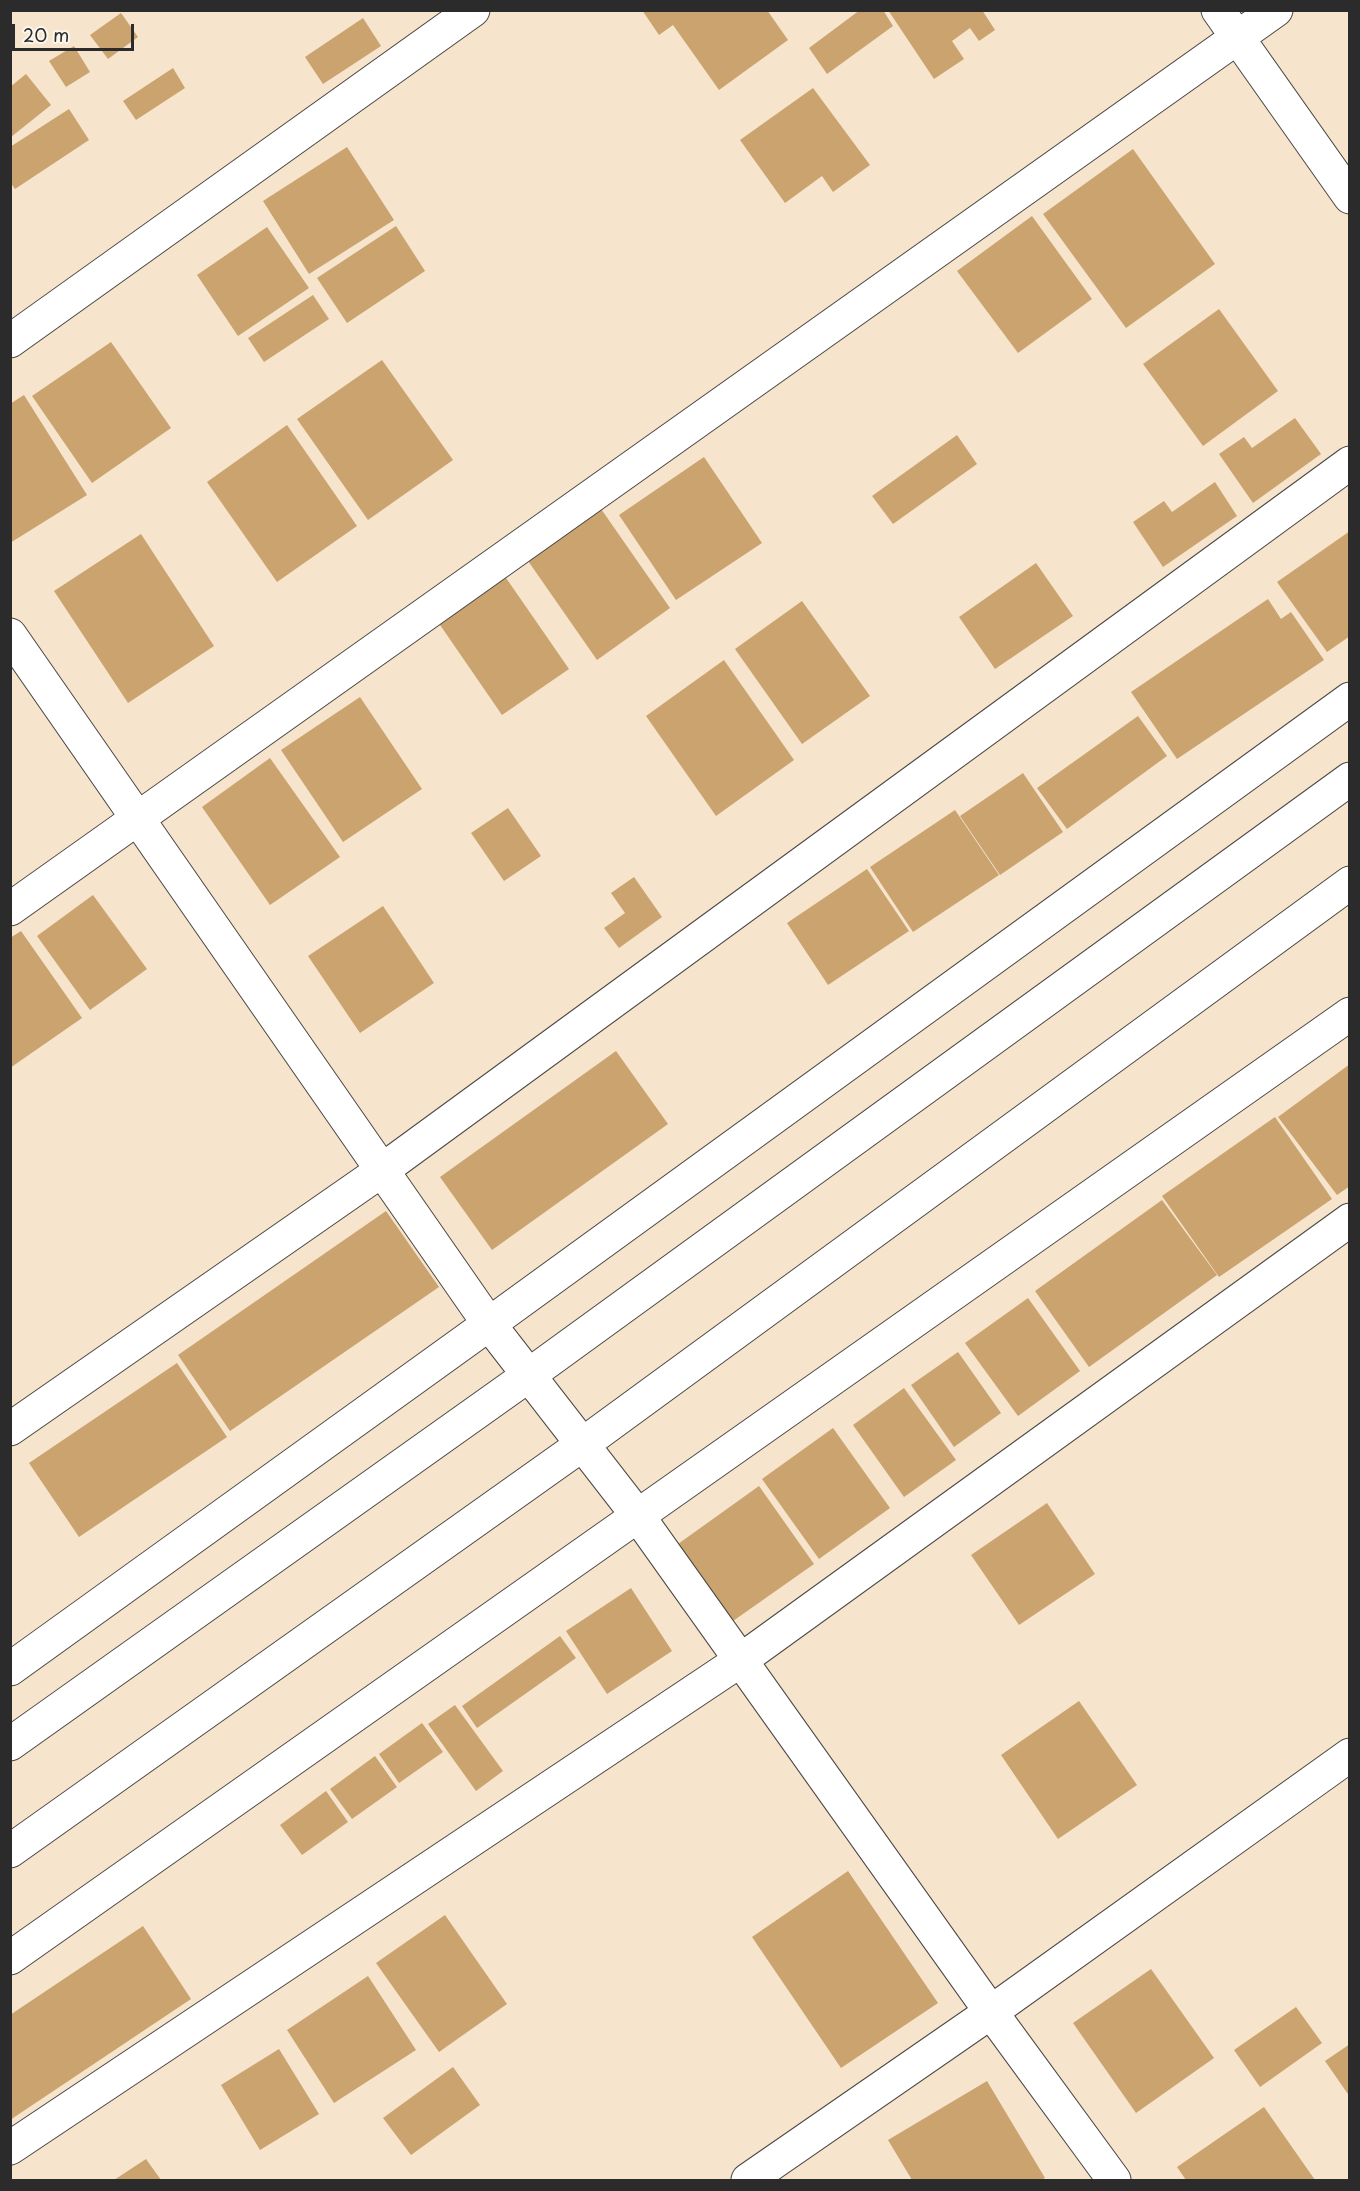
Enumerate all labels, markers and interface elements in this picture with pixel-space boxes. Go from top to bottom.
scale bar [15,12,136,50]
text: 20 m [23,21,69,48]

